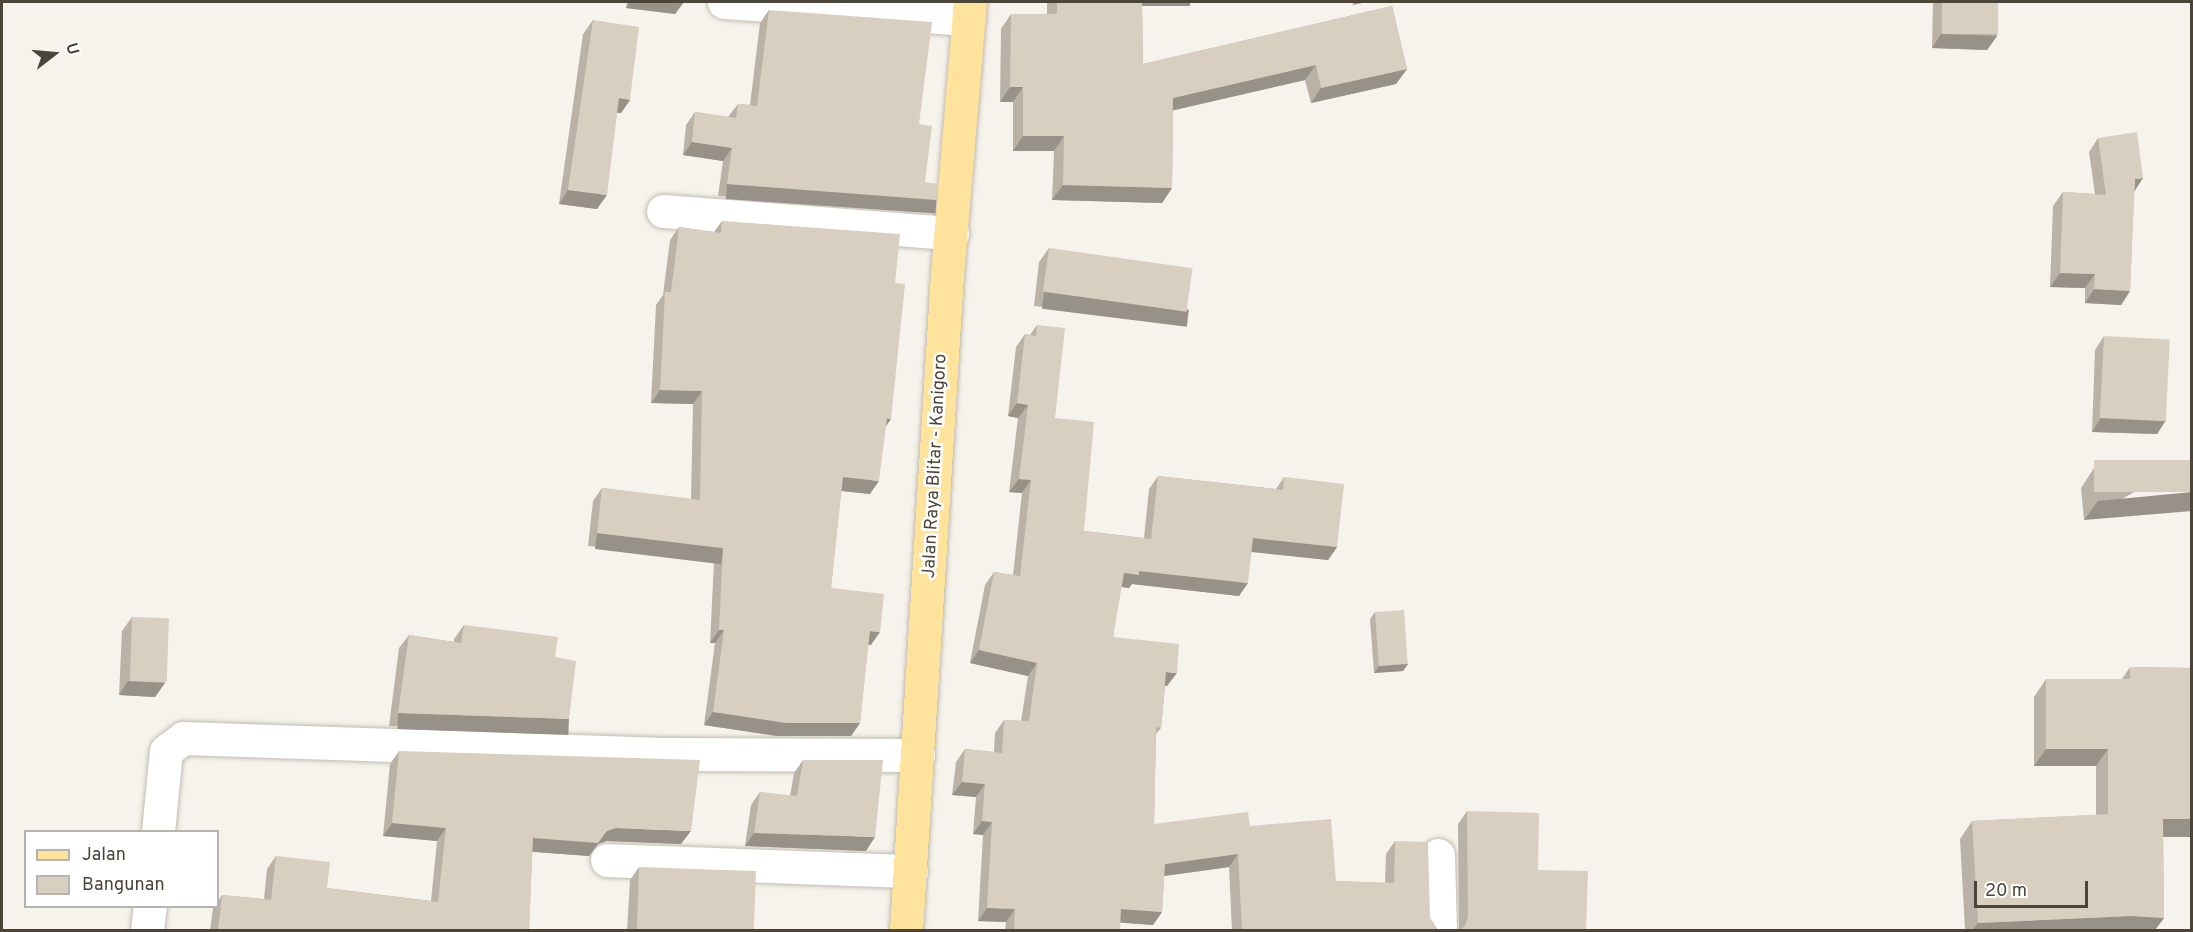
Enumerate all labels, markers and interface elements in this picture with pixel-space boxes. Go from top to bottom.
north arrow [24,24,84,84]
text: U [60,41,82,57]
street label: Jalan Raya Blitar - Kanigoro [919,353,953,579]
legend [24,830,219,908]
text: Jalan [82,844,126,867]
scale bar [1977,869,2091,907]
text: Bangunan [82,874,165,897]
text: 20 m [1985,880,2027,903]

